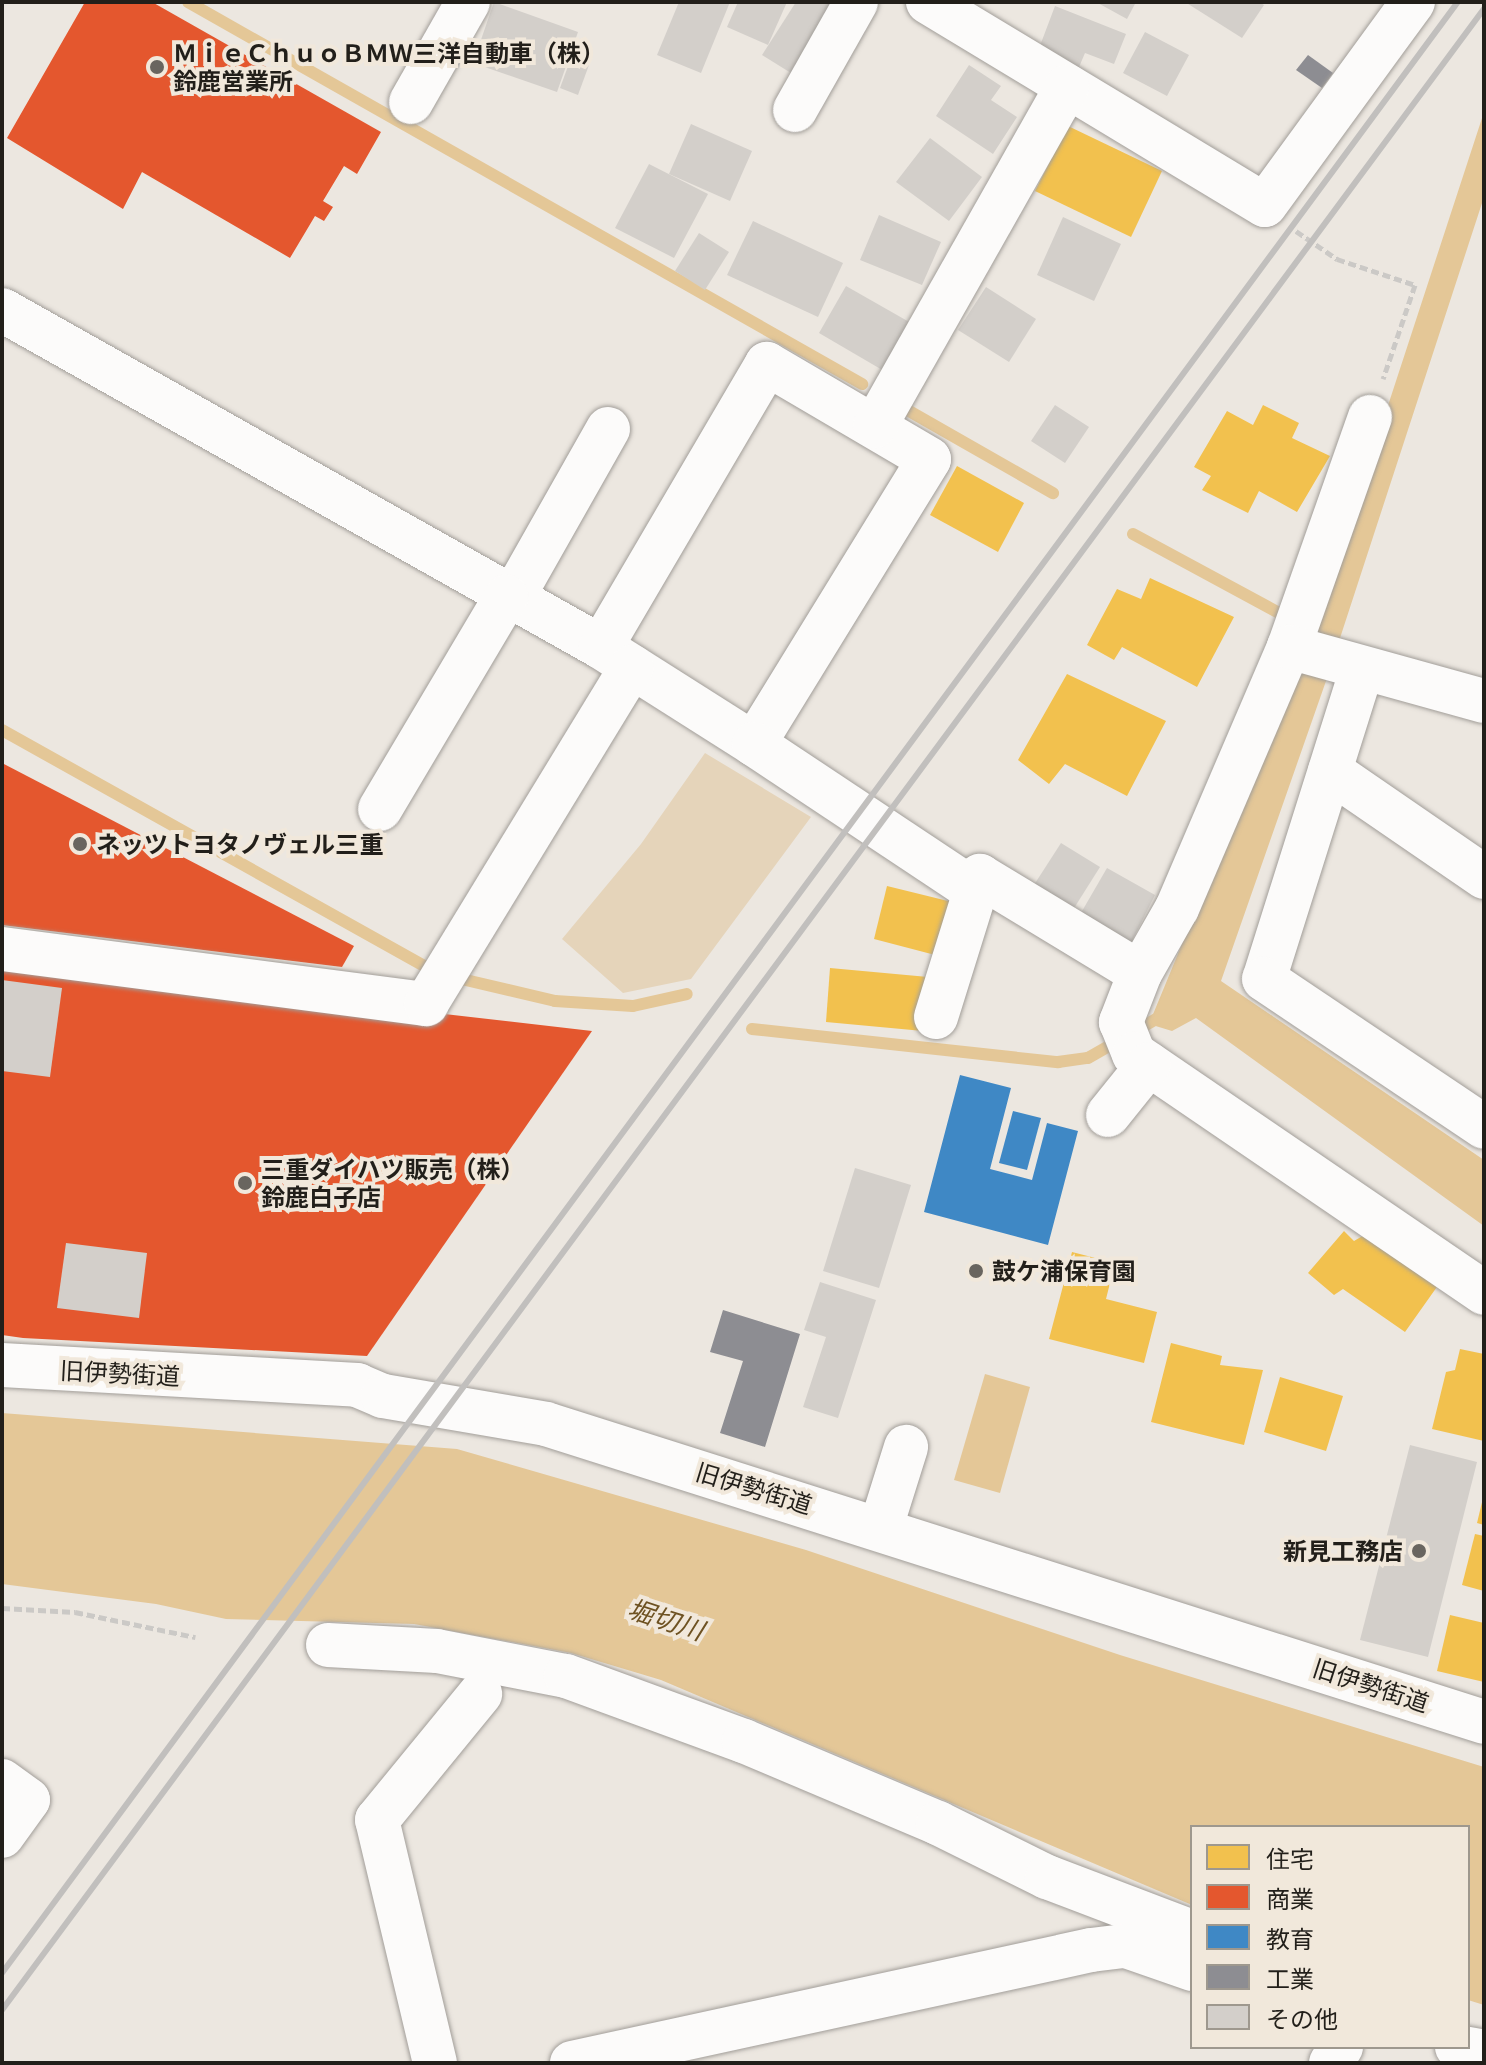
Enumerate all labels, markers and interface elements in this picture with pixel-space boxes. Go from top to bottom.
place label: ＭｉｅＣｈｕｏＢＭＷ三洋自動車（株） 鈴鹿営業所 [173,39,605,95]
marker: ＭｉｅＣｈｕｏＢＭＷ三洋自動車（株） 鈴鹿営業所 [148,58,166,76]
place label: ネッツトヨタノヴェル三重 [96,830,384,858]
marker: ネッツトヨタノヴェル三重 [71,835,89,853]
place label: 三重ダイハツ販売（株） 鈴鹿白子店 [261,1155,525,1211]
marker: 三重ダイハツ販売（株） 鈴鹿白子店 [236,1174,254,1192]
place label: 鼓ケ浦保育園 [992,1257,1136,1285]
marker: 鼓ケ浦保育園 [967,1262,985,1280]
street label: 旧伊勢街道 [59,1355,181,1391]
street label: 旧伊勢街道 [692,1457,816,1519]
place label: 新見工務店 [1283,1537,1403,1565]
marker: 新見工務店 [1410,1542,1428,1560]
water label: 堀切川 [624,1592,708,1646]
street label: 旧伊勢街道 [1309,1653,1433,1717]
legend [1190,1825,1470,2049]
text: 住宅 [1266,1844,1314,1873]
text: 商業 [1266,1884,1314,1913]
text: 教育 [1266,1924,1314,1953]
text: 工業 [1266,1964,1314,1993]
text: その他 [1266,2004,1338,2033]

